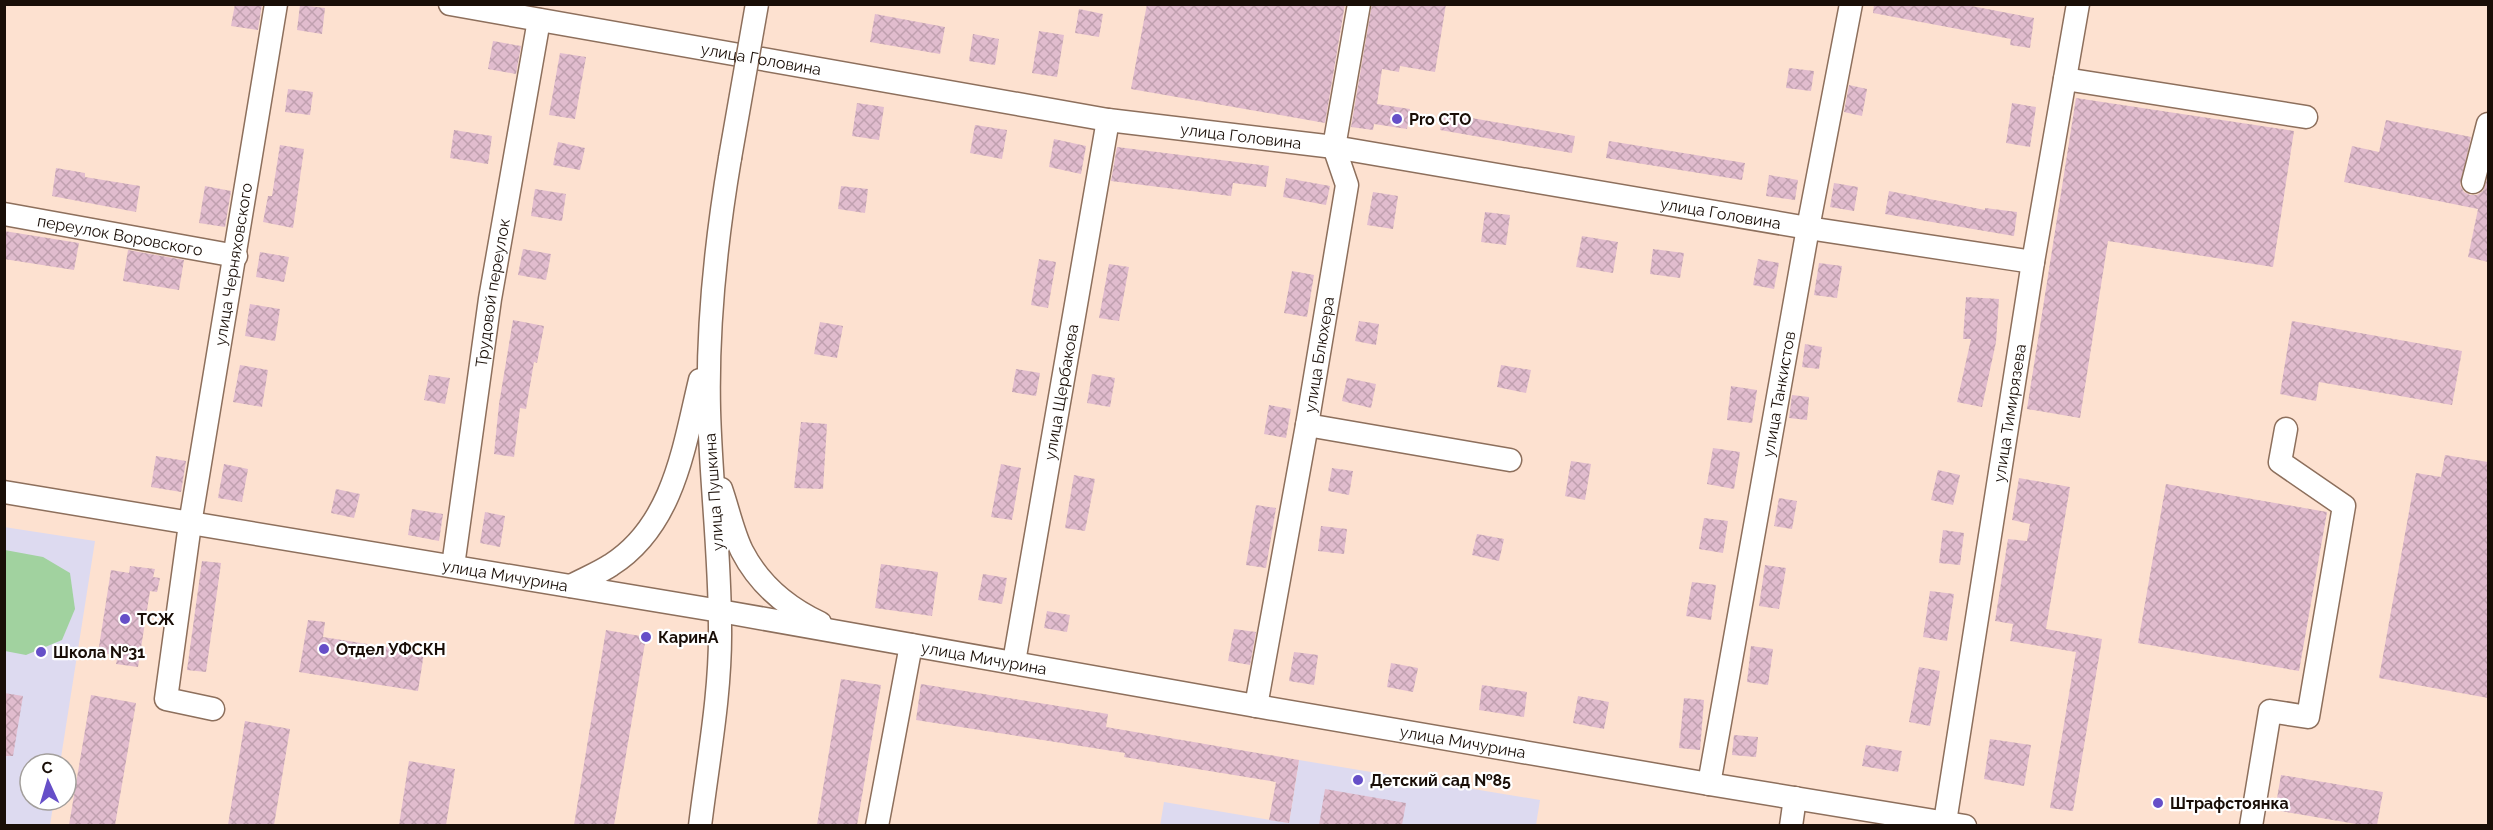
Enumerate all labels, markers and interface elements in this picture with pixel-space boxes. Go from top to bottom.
street label: улица Головина [699,39,823,79]
place label: Pro СТО [1409,110,1471,129]
marker: Pro СТО [1390,112,1404,126]
street label: улица Головина [1179,119,1303,153]
street label: улица Черняховского [210,181,256,347]
street label: улица Головина [1659,193,1782,233]
street label: переулок Воровского [36,211,204,259]
street label: Трудовой переулок [471,217,513,368]
street label: улица Блюхера [1300,295,1338,414]
street label: улица Щербакова [1040,323,1082,461]
street label: улица Танкистов [1758,330,1799,459]
street label: улица Тимирязева [1989,343,2030,484]
street label: улица Пушкина [700,432,728,552]
street label: улица Мичурина [441,555,570,595]
place label: ТСЖ [137,610,175,629]
marker: ТСЖ [118,612,132,626]
place label: КаринА [658,628,719,647]
marker: КаринА [639,630,653,644]
street label: улица Мичурина [920,637,1048,678]
place label: Отдел УФСКН [336,640,446,659]
marker: Отдел УФСКН [317,642,331,656]
place label: Школа №31 [53,643,145,662]
marker: Школа №31 [34,645,48,659]
street label: улица Мичурина [1398,721,1527,762]
north arrow [18,752,78,812]
text: С [41,758,53,777]
place label: Детский сад №85 [1370,771,1511,790]
marker: Детский сад №85 [1351,773,1365,787]
place label: Штрафстоянка [2170,794,2289,813]
marker: Штрафстоянка [2151,796,2165,810]

